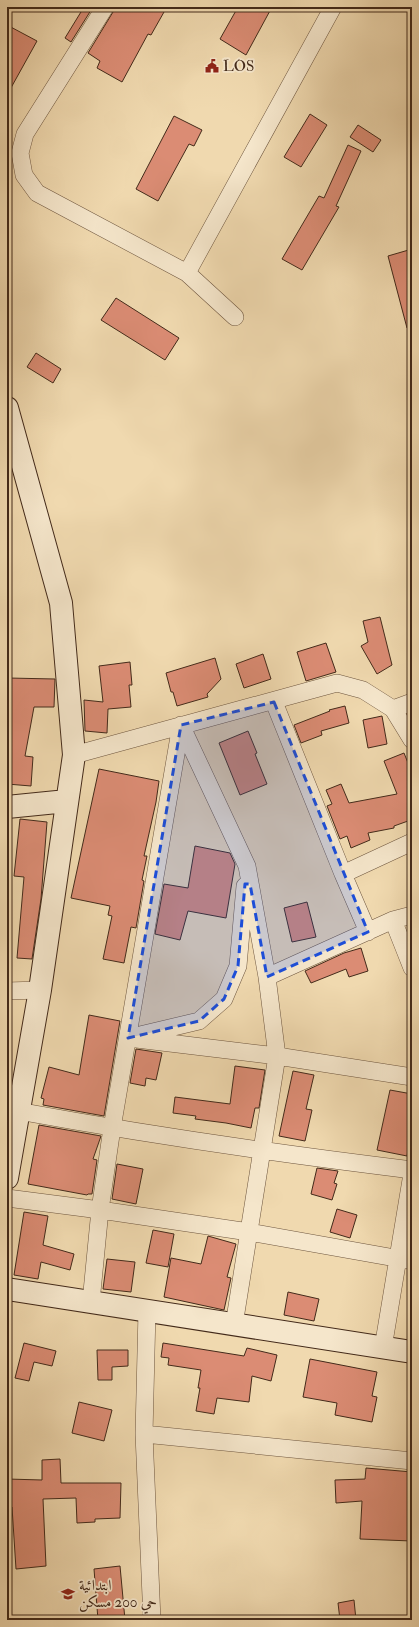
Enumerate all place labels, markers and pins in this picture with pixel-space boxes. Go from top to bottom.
place label: LOS [223,57,254,76]
public building icon: LOS [204,58,220,74]
place label: ابتدائية حي 200 مسكن [79,1576,157,1614]
school or university icon: ابتدائية حي 200 مسكن [60,1586,76,1602]

